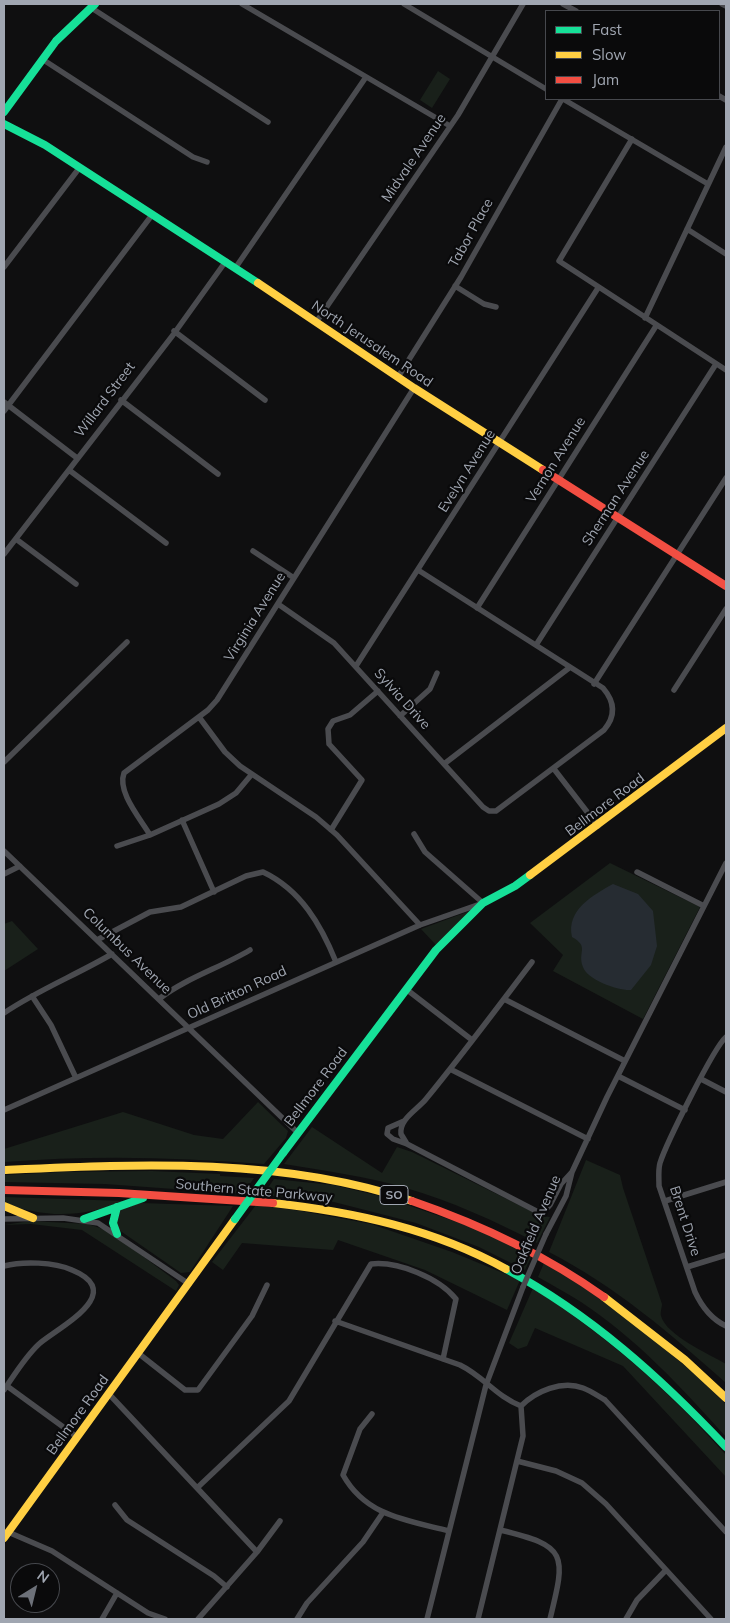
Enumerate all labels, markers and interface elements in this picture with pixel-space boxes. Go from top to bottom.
legend [545,10,720,100]
text: Fast [592,20,622,39]
text: Slow [592,45,626,64]
text: Jam [592,70,619,89]
street label: Midvale Avenue [378,111,450,205]
street label: Tabor Place [445,196,497,270]
street label: North Jerusalem Road [308,297,436,391]
street label: Willard Street [71,359,139,441]
street label: Vernon Avenue [523,414,589,506]
street label: Evelyn Avenue [435,427,499,515]
street label: Sherman Avenue [579,447,653,549]
street label: Virginia Avenue [221,569,289,665]
street label: Sylvia Drive [370,665,434,733]
street label: Bellmore Road [562,770,648,840]
street label: Columbus Avenue [79,904,175,998]
street label: Old Britton Road [185,963,289,1023]
street label: Bellmore Road [281,1044,351,1130]
street label: Oakfield Avenue [508,1173,564,1277]
street label: Southern State Parkway [175,1176,333,1206]
street label: Brent Drive [666,1184,704,1258]
road number: SO [380,1186,408,1204]
street label: Bellmore Road [43,1372,113,1458]
north arrow [10,1563,60,1613]
text: N [34,1566,53,1587]

